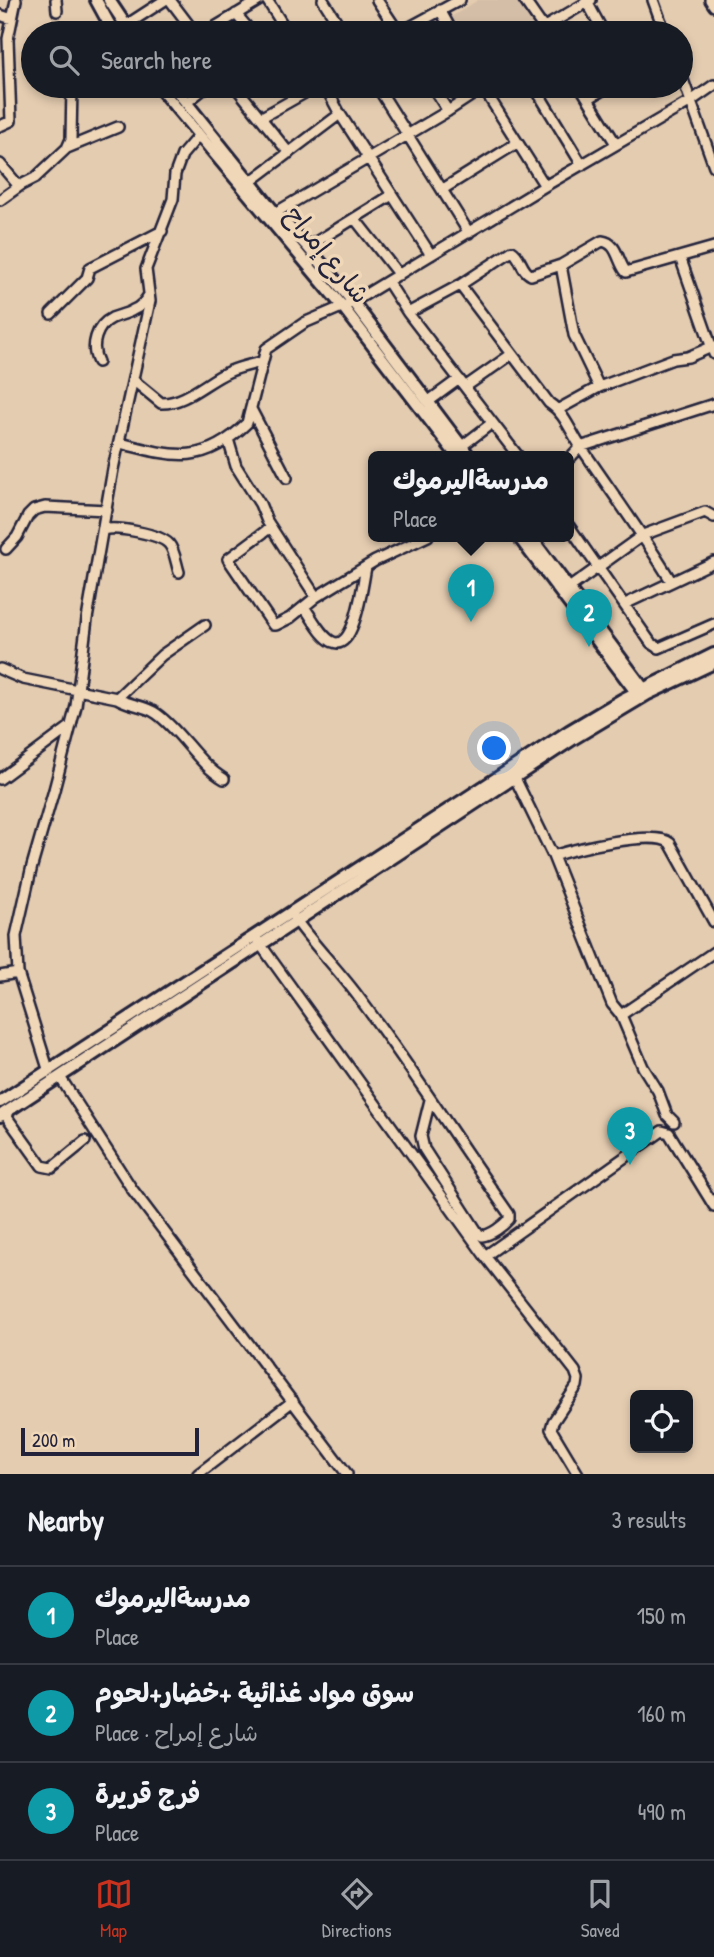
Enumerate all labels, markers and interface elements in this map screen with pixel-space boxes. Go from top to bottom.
search box [21,21,693,98]
icon: search [45,41,83,79]
text: Search here [101,42,212,77]
street label: شارع إمراح [277,197,378,311]
popup [368,451,574,542]
text: مدرسةاليرموك [393,462,549,497]
text: Place [393,503,437,534]
pin: 1 [448,564,494,622]
pin: 2 [566,589,612,647]
your location [477,731,511,765]
pin: 3 [607,1107,653,1165]
map controls [630,1390,693,1453]
button: locate [630,1390,693,1453]
scale bar [21,1425,200,1457]
text: 200 m [32,1427,75,1453]
text: Nearby [28,1500,104,1540]
text: 3 results [611,1504,686,1535]
text: مدرسةاليرموك [95,1580,251,1615]
text: 1 [47,1600,55,1631]
text: 150 m [637,1600,686,1631]
text: Place [95,1621,139,1652]
text: سوق مواد غذائية +خضار+لحوم [95,1675,414,1710]
text: 2 [46,1698,56,1729]
text: 160 m [637,1698,686,1729]
text: Place · شارع إمراح [95,1717,258,1748]
text: فرج قريرة [95,1776,200,1811]
text: 3 [46,1796,56,1827]
text: 490 m [638,1796,686,1827]
text: Place [95,1817,139,1848]
tab: Map [95,1875,133,1943]
tab: Directions [322,1875,392,1943]
tab: Saved [581,1875,619,1943]

